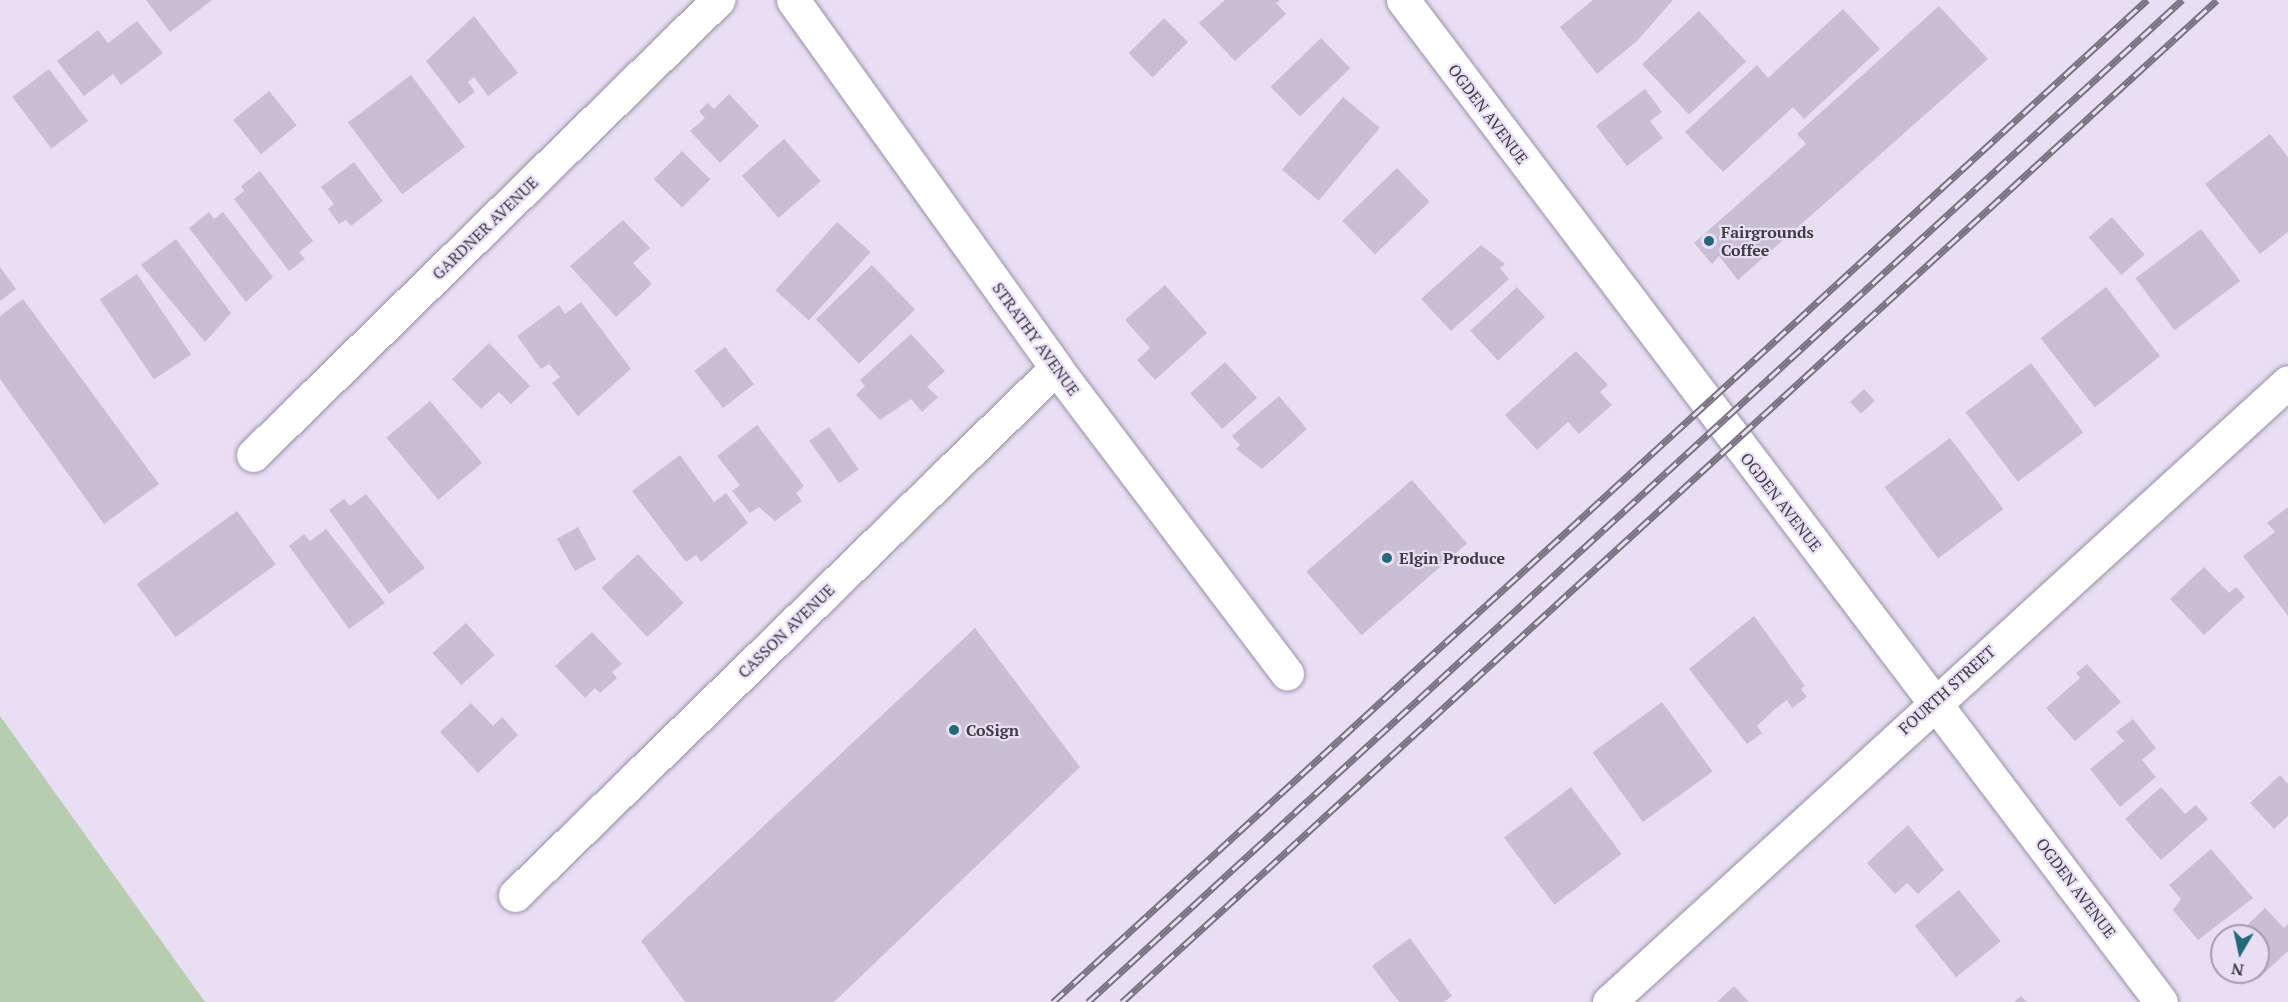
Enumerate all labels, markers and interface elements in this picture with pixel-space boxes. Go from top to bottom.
street label: OGDEN AVENUE [1444,60,1532,168]
street label: GARDNER AVENUE [428,173,542,283]
place label: Fairgrounds Coffee [1721,222,1814,260]
marker: Fairgrounds Coffee [1702,234,1716,248]
street label: STRATHY AVENUE [988,279,1084,399]
street label: OGDEN AVENUE [1736,449,1826,555]
place label: Elgin Produce [1399,548,1505,568]
marker: Elgin Produce [1380,551,1394,565]
street label: CASSON AVENUE [734,580,838,682]
street label: FOURTH STREET [1895,642,1999,738]
place label: CoSign [966,720,1019,740]
marker: CoSign [947,723,961,737]
street label: OGDEN AVENUE [2032,834,2120,942]
north arrow [2210,924,2270,984]
text: N [2230,958,2245,982]

